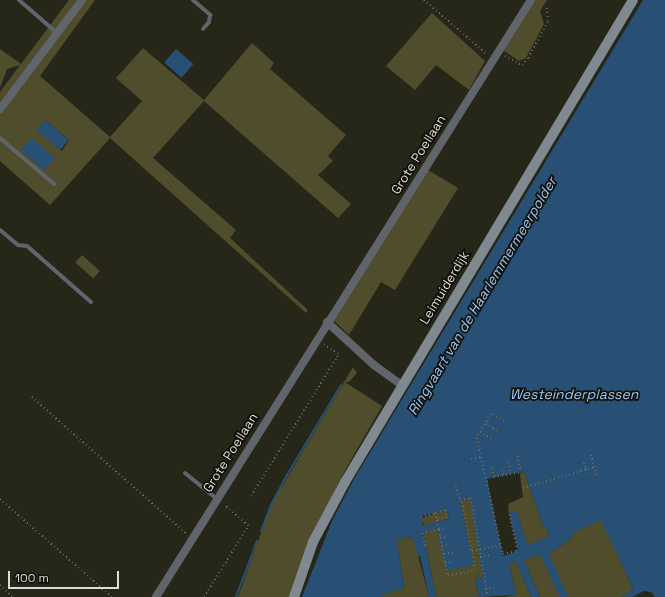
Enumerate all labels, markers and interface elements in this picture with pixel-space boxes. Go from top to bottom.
street label: Grote Poellaan [388,113,450,197]
water label: Ringvaart van de Haarlemmermeerpolder [404,174,560,418]
street label: Leimuiderdijk [417,249,473,327]
water label: Westeinderplassen [510,386,638,402]
street label: Grote Poellaan [200,411,262,495]
scale bar [10,563,121,589]
text: 100 m [15,570,49,586]

